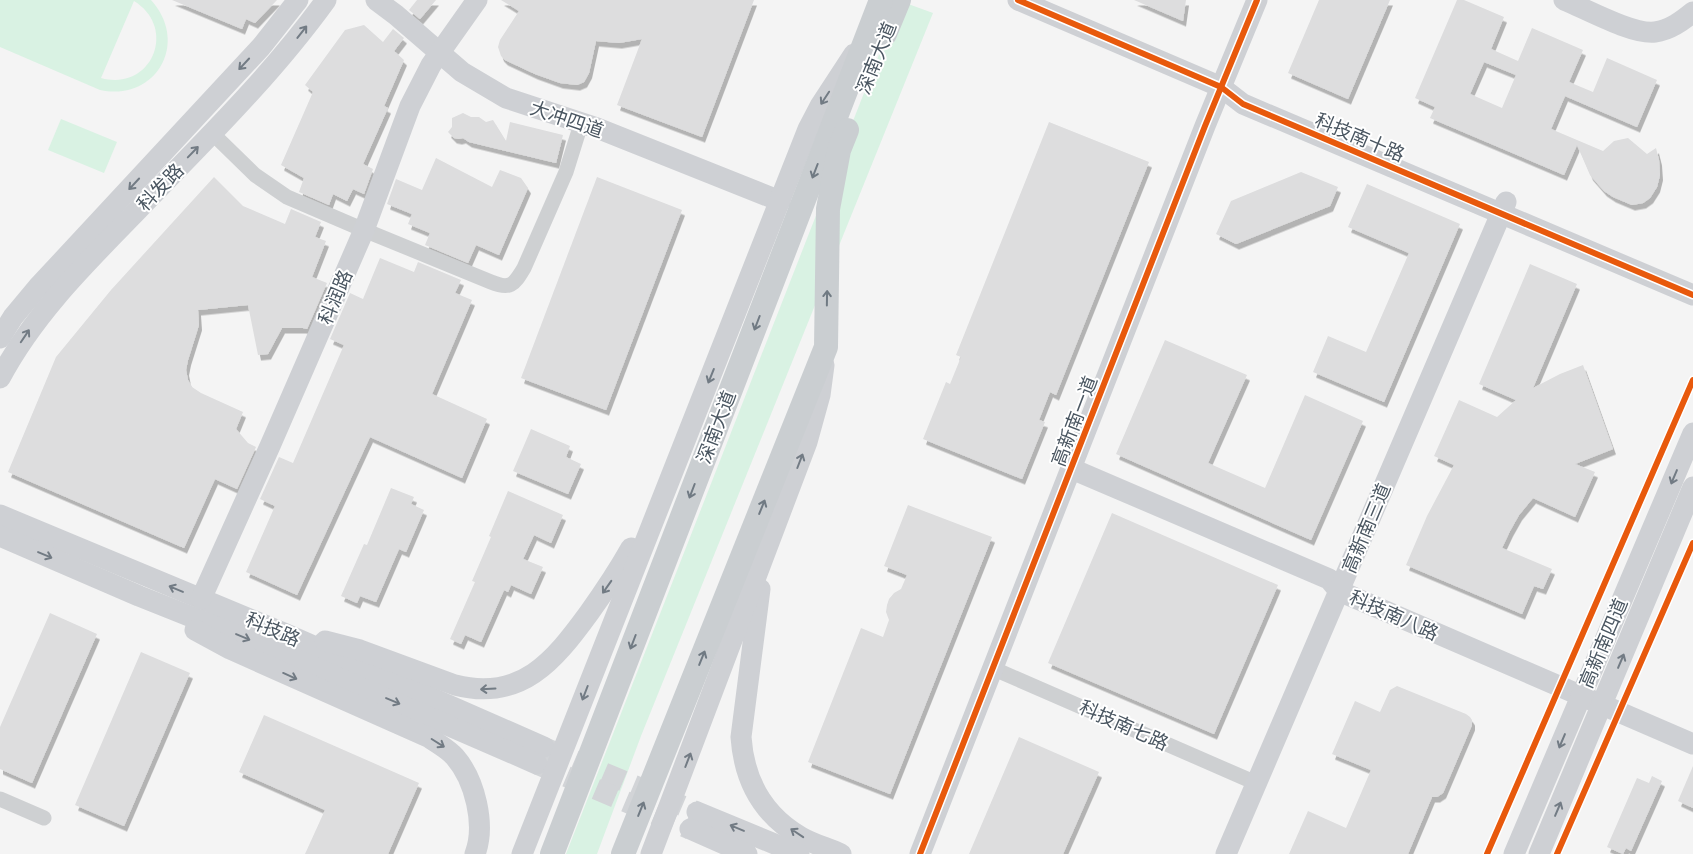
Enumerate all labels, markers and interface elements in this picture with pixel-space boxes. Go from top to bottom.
street label: 深南大道 [851,18,901,98]
one-way arrow [297,25,308,38]
one-way arrow [239,58,250,71]
one-way arrow [820,91,830,105]
street label: 大冲四道 [527,95,607,143]
street label: 科技南十路 [1312,107,1408,167]
one-way arrow [187,146,200,158]
street label: 科发路 [132,158,188,216]
one-way arrow [810,163,819,178]
one-way arrow [128,177,140,190]
street label: 科润路 [313,266,357,328]
one-way arrow [822,291,832,307]
one-way arrow [751,315,761,330]
one-way arrow [20,330,30,344]
one-way arrow [705,368,715,383]
street label: 高新南一道 [1046,372,1102,470]
street label: 深南大道 [691,387,741,467]
one-way arrow [796,454,805,469]
one-way arrow [1668,470,1677,485]
street label: 高新南三道 [1336,480,1396,576]
one-way arrow [687,483,696,498]
one-way arrow [758,500,767,515]
one-way arrow [37,551,52,560]
one-way arrow [602,580,612,594]
one-way arrow [169,584,184,593]
street label: 科技南八路 [1346,585,1442,645]
street label: 高新南四道 [1573,595,1633,691]
street label: 科技路 [242,607,304,651]
one-way arrow [235,633,251,642]
one-way arrow [628,635,637,650]
one-way arrow [697,651,707,666]
one-way arrow [1617,653,1626,668]
one-way arrow [282,671,297,681]
one-way arrow [481,684,497,693]
one-way arrow [580,685,589,701]
street label: 科技南七路 [1076,695,1172,755]
one-way arrow [385,697,400,707]
one-way arrow [1556,733,1566,748]
one-way arrow [430,739,444,749]
one-way arrow [684,752,693,768]
one-way arrow [637,802,647,817]
one-way arrow [1554,802,1563,817]
one-way arrow [730,823,745,833]
one-way arrow [790,828,804,838]

